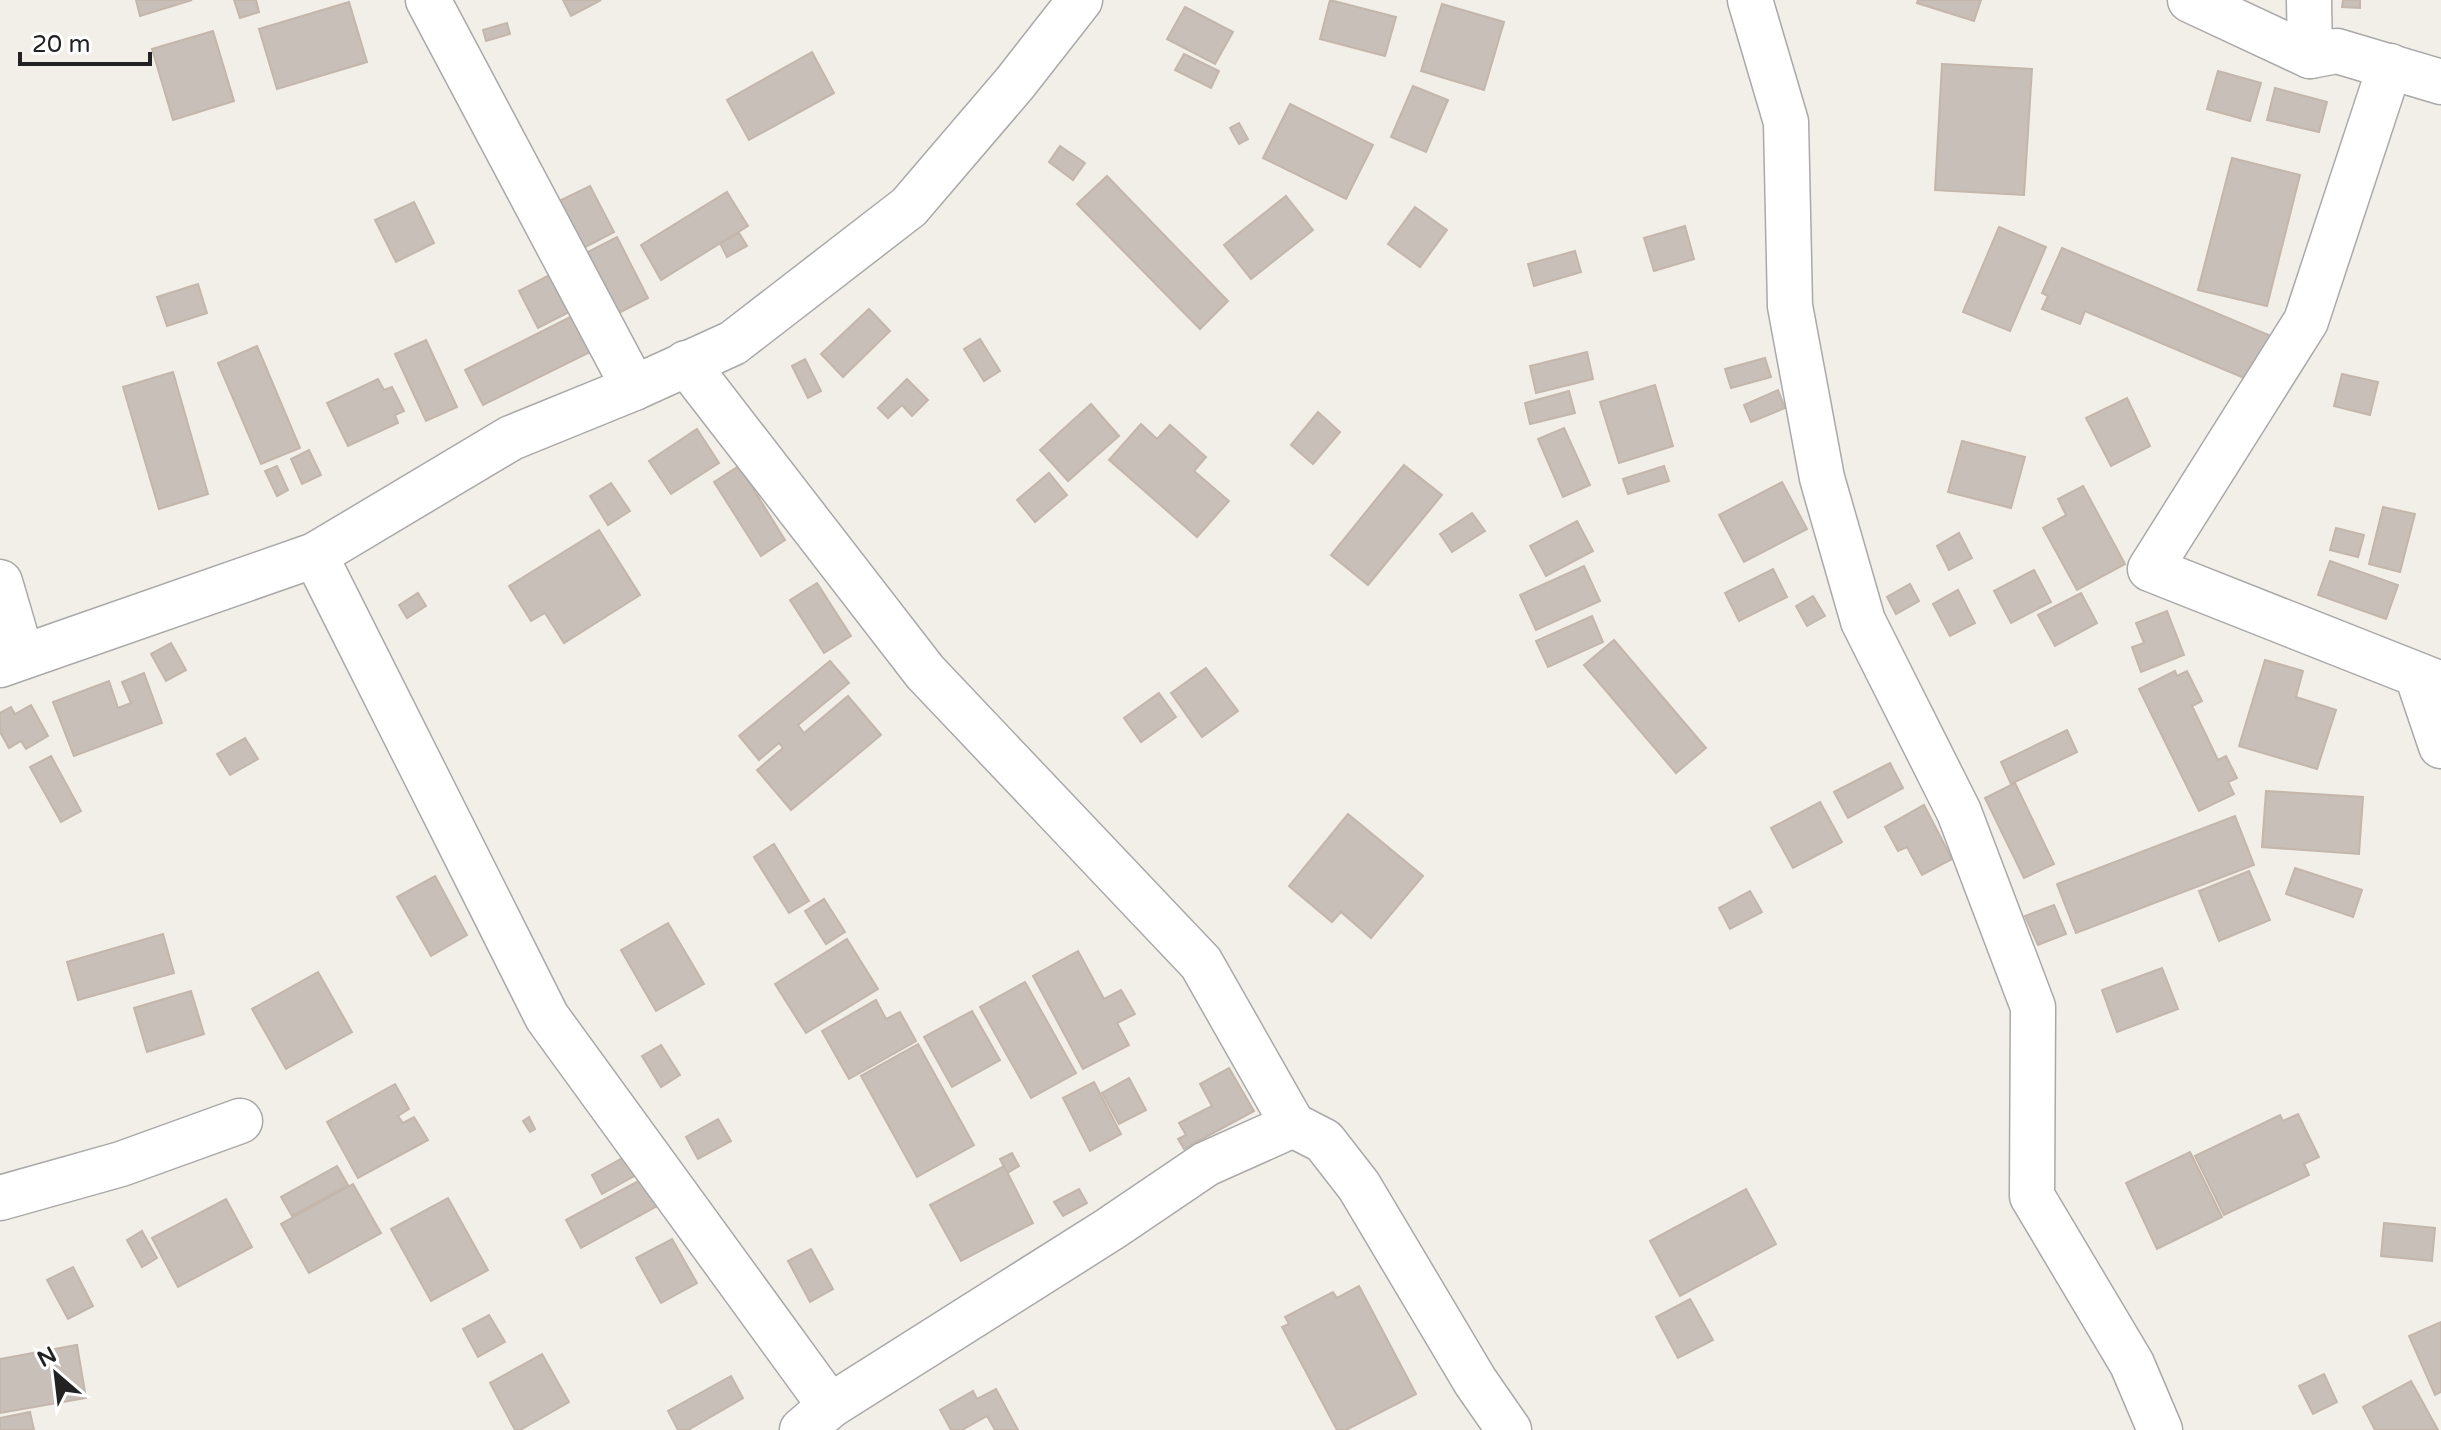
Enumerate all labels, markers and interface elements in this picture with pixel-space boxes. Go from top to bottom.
scale bar [20,16,150,66]
text: 20 m [32,30,90,59]
north arrow [16,1334,96,1414]
text: N [33,1342,61,1373]

